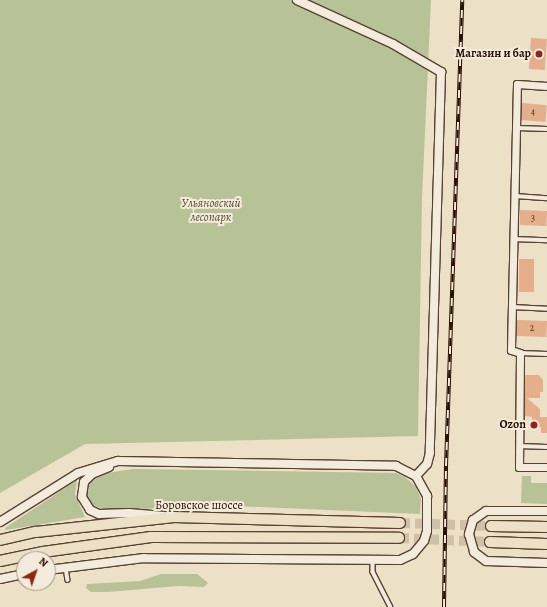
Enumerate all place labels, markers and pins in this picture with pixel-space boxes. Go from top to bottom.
place label: Магазин и бар [455,47,531,61]
marker: Магазин и бар [534,49,544,59]
place label: Ozon [499,418,526,432]
marker: Ozon [529,420,539,430]

